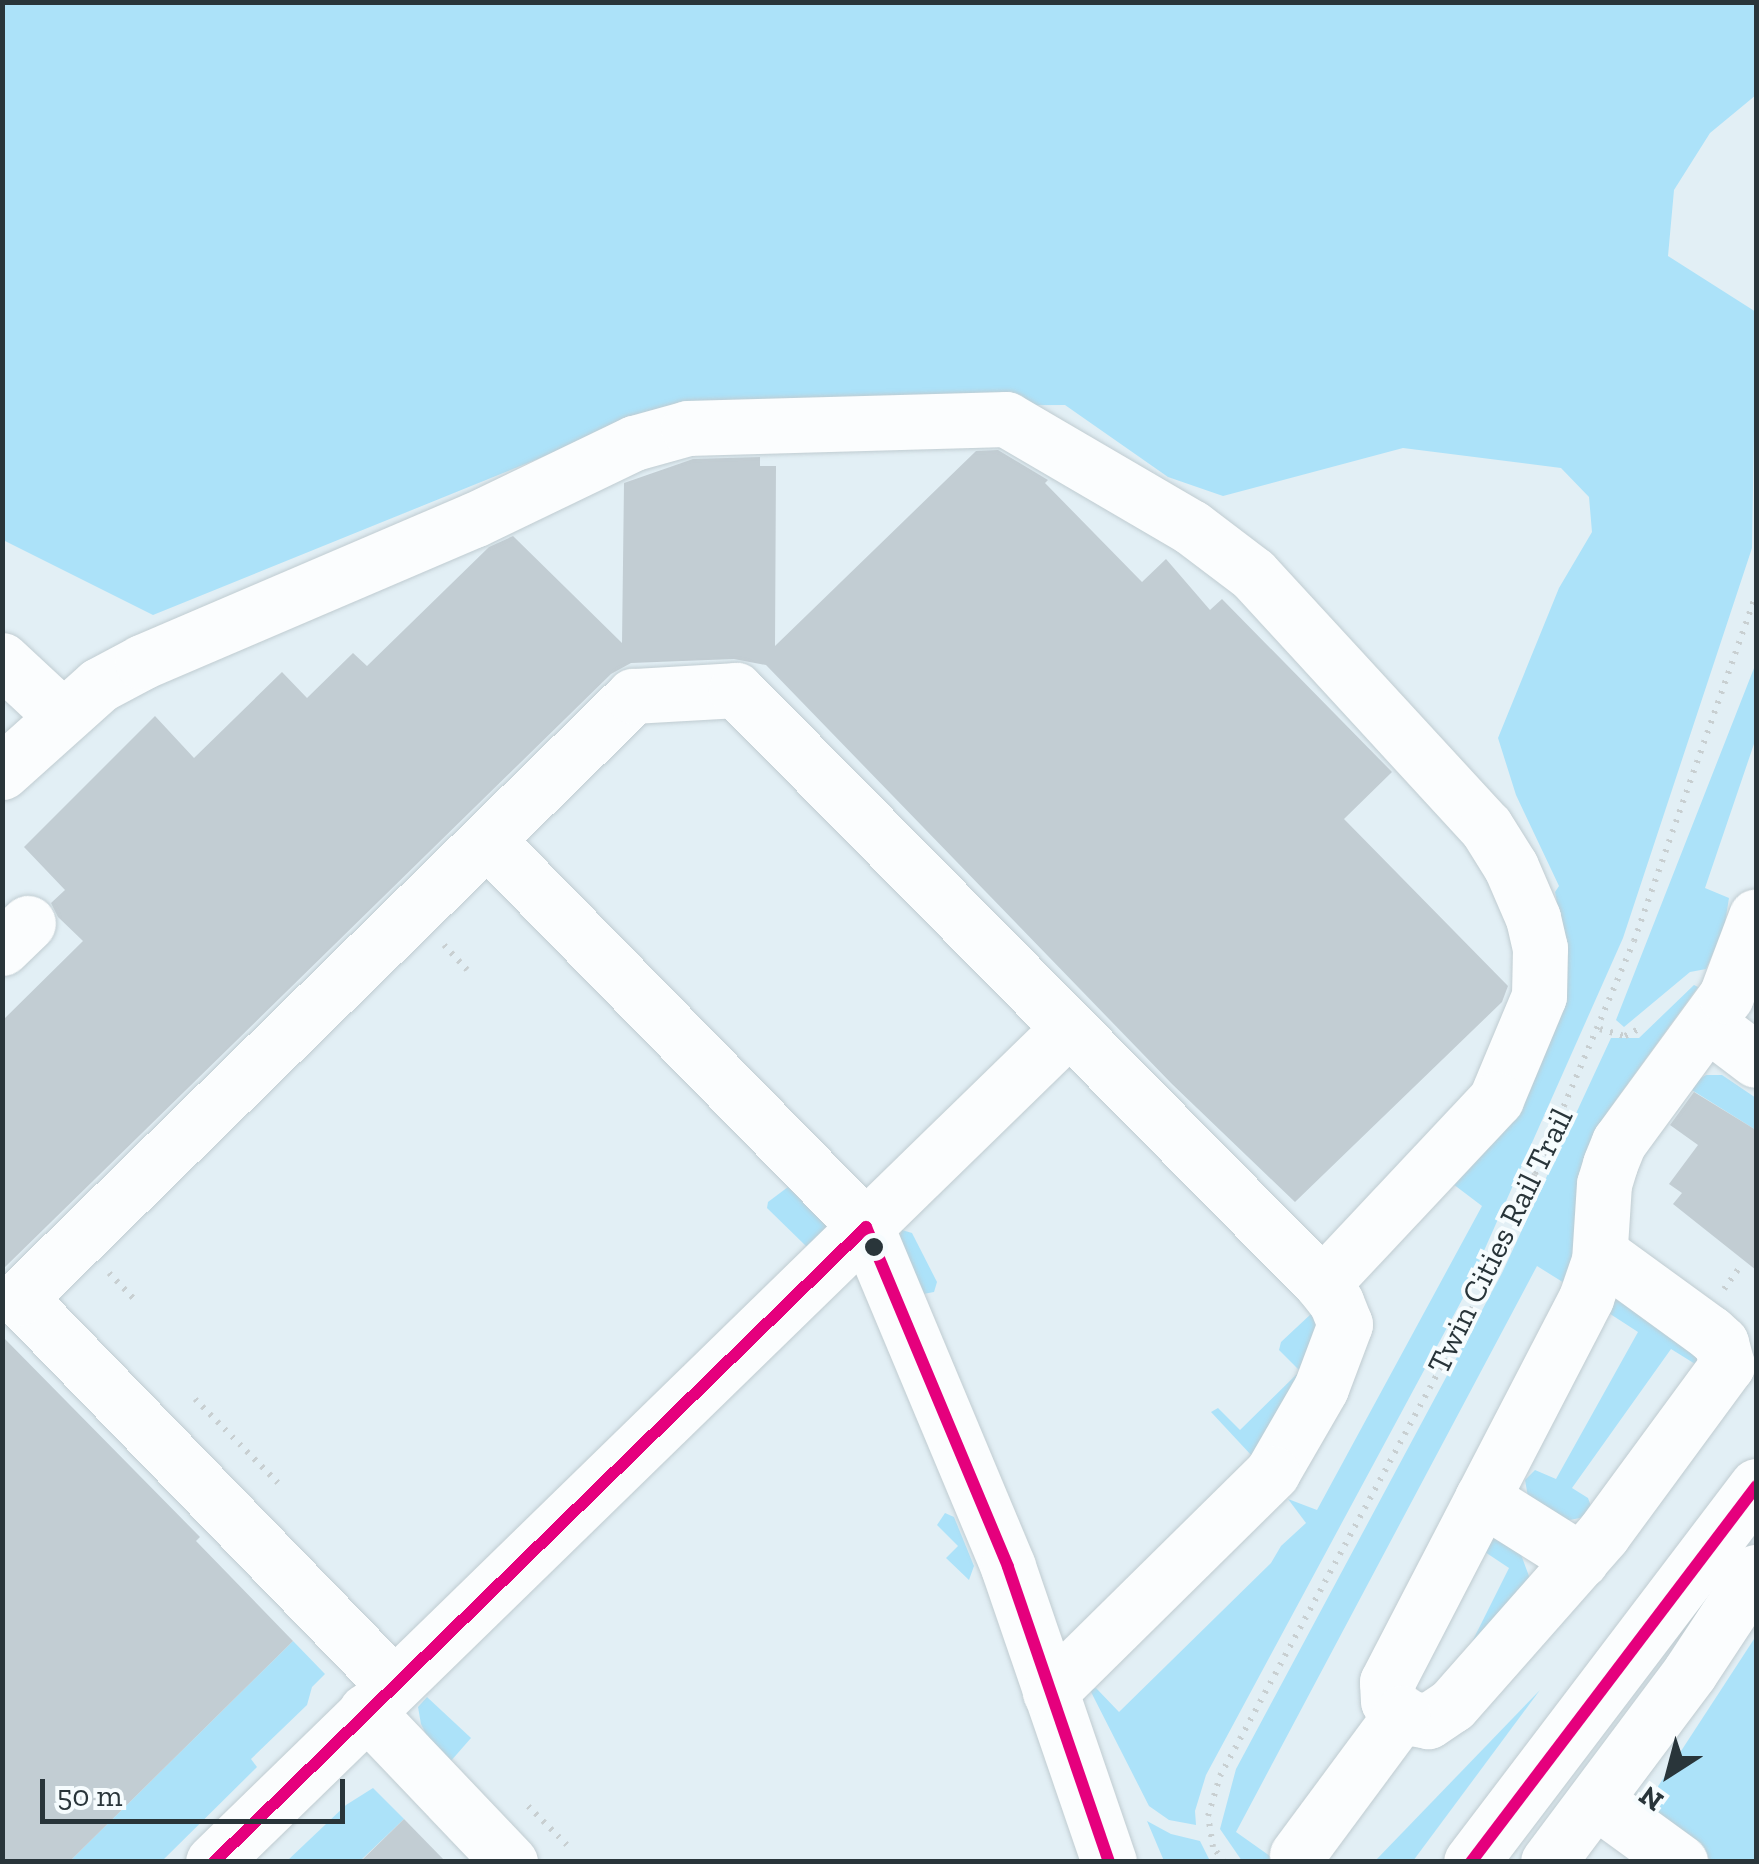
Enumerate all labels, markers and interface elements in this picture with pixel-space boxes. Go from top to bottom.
street label: Twin Cities Rail Trail [1419,1102,1581,1380]
unlabelled marker [864,1237,884,1257]
north arrow [1619,1724,1719,1824]
scale bar [45,1759,350,1821]
text: 50 m [57,1778,122,1814]
text: N [1633,1779,1669,1818]

